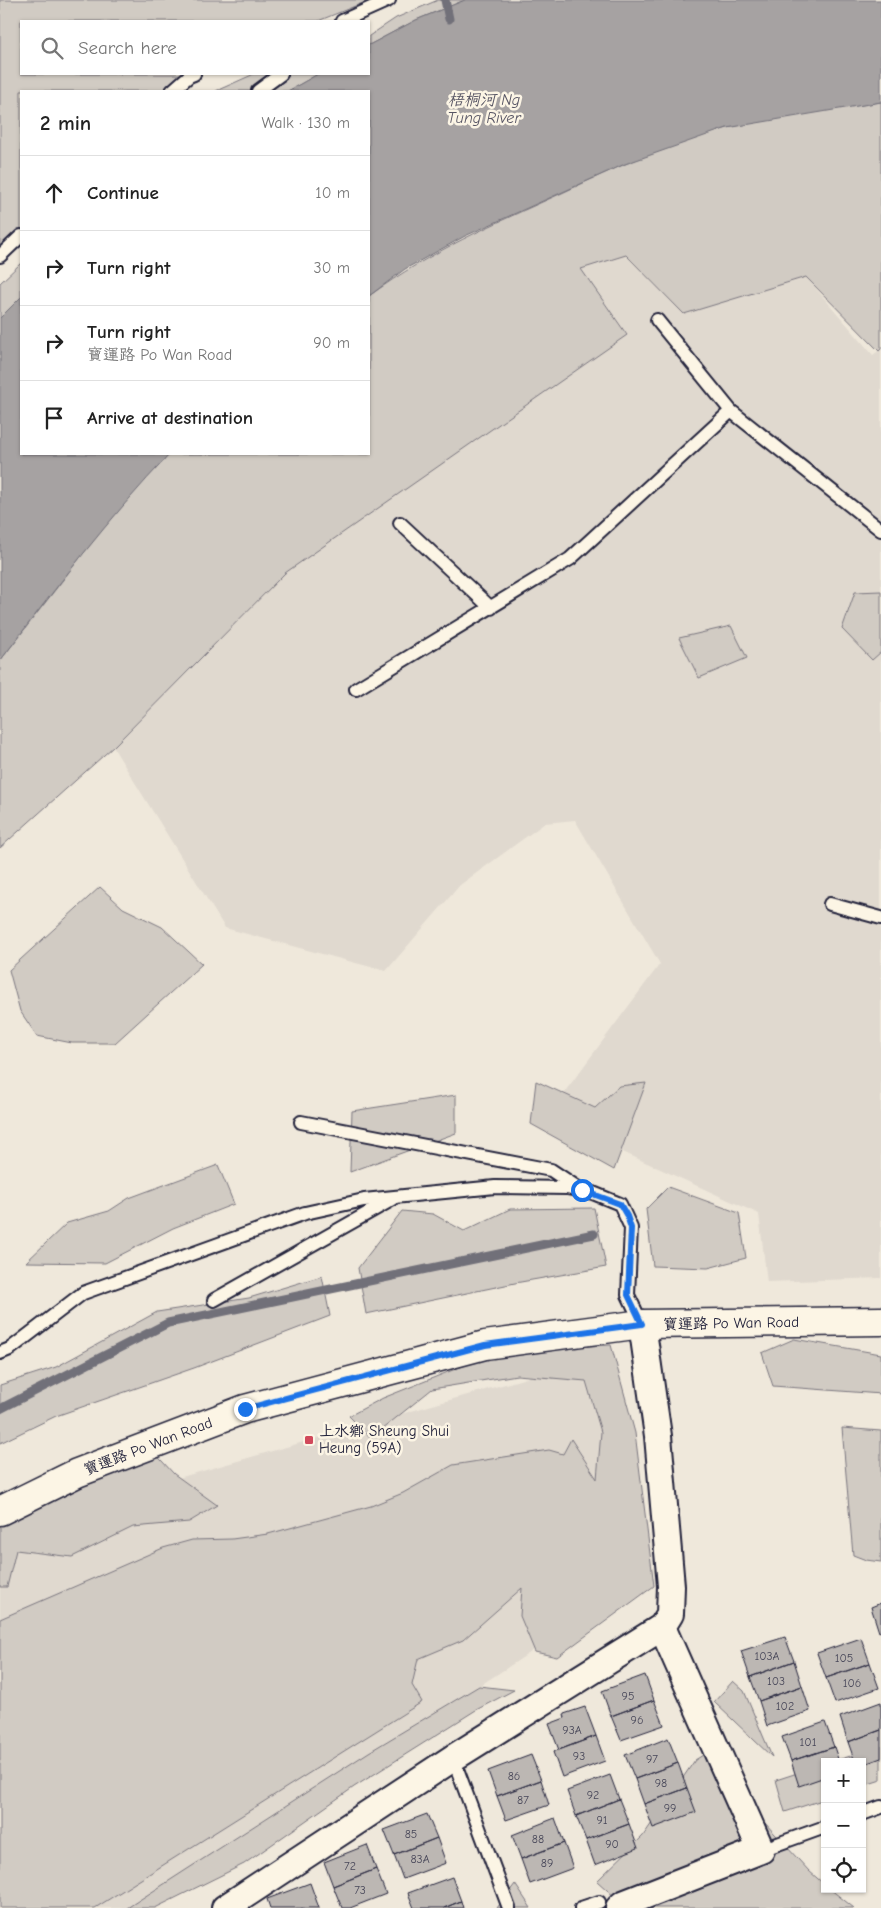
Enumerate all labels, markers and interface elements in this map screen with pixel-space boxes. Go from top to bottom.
search box [20,20,370,75]
icon: search [38,34,66,62]
text: Search here [78,37,177,59]
water label: 梧桐河 Ng Tung River [447,91,521,127]
text: 2 min [40,111,91,135]
text: Walk · 130 m [261,114,350,132]
icon: ahead [40,179,68,207]
text: Continue [87,182,159,204]
text: 10 m [315,184,350,202]
icon: right [40,254,68,282]
text: Turn right [87,257,171,279]
text: 30 m [314,259,350,277]
text: Turn right [87,321,171,343]
icon: right [40,329,68,357]
text: 90 m [313,334,350,352]
text: 寶運路 Po Wan Road [87,346,232,364]
icon: arrive [40,404,68,432]
text: Arrive at destination [87,407,253,429]
route start [571,1179,594,1202]
street label: 寶運路 Po Wan Road [663,1313,799,1333]
route end [234,1398,257,1421]
street label: 寶運路 Po Wan Road [81,1413,215,1479]
place label: 上水鄉 Sheung Shui Heung (59A) [319,1422,449,1457]
marker: 上水鄉 Sheung Shui Heung (59A) [303,1434,315,1446]
house number: 103A [754,1649,780,1663]
house number: 105 [835,1651,853,1665]
house number: 103 [767,1674,785,1688]
house number: 106 [843,1676,861,1690]
house number: 95 [622,1689,634,1703]
house number: 102 [776,1699,794,1713]
house number: 96 [631,1713,643,1727]
house number: 93A [562,1723,582,1737]
house number: 101 [800,1735,817,1749]
house number: 93 [573,1749,585,1763]
house number: 97 [646,1752,658,1766]
map controls [821,1758,866,1893]
button: + [821,1758,866,1803]
house number: 86 [508,1769,520,1783]
house number: 98 [655,1776,667,1790]
house number: 92 [587,1788,599,1802]
house number: 87 [517,1793,529,1807]
house number: 99 [664,1801,676,1815]
button: − [821,1803,866,1848]
house number: 91 [596,1813,608,1827]
house number: 85 [405,1827,417,1841]
house number: 88 [532,1832,544,1846]
house number: 90 [605,1837,619,1851]
button: locate [821,1848,866,1893]
house number: 83A [410,1852,430,1866]
house number: 89 [541,1856,553,1870]
house number: 72 [344,1859,356,1873]
house number: 73 [354,1883,366,1897]

